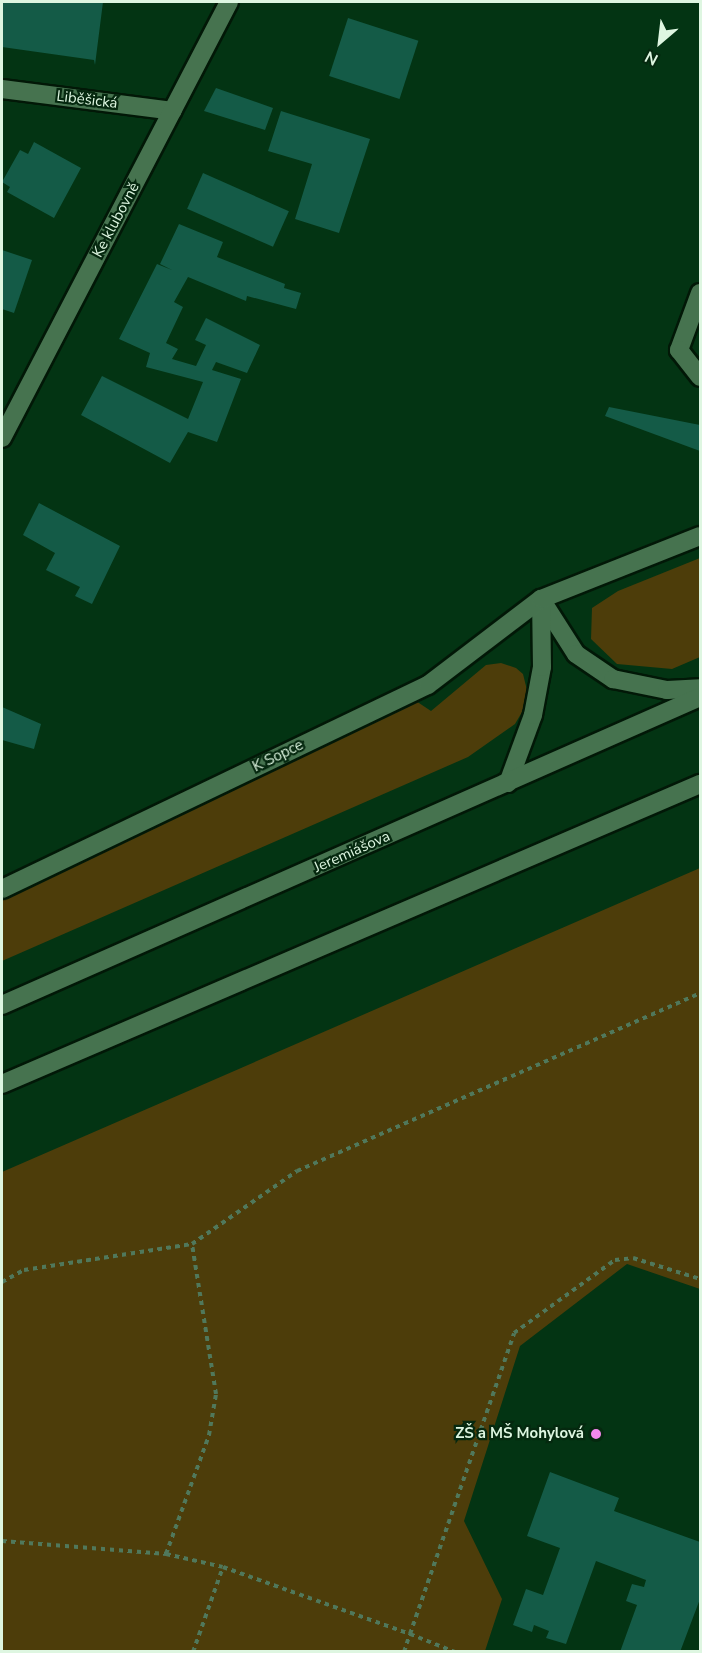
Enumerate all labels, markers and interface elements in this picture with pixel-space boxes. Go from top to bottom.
north arrow [630,12,690,72]
text: N [641,45,662,70]
street label: Liběšická [55,87,119,113]
street label: Ke klubovně [89,179,143,261]
street label: K Sopce [250,736,306,776]
street label: Jeremiášova [311,827,393,877]
place label: ZŠ a MŠ Mohylová [455,1425,584,1443]
marker: ZŠ a MŠ Mohylová [589,1427,603,1441]

